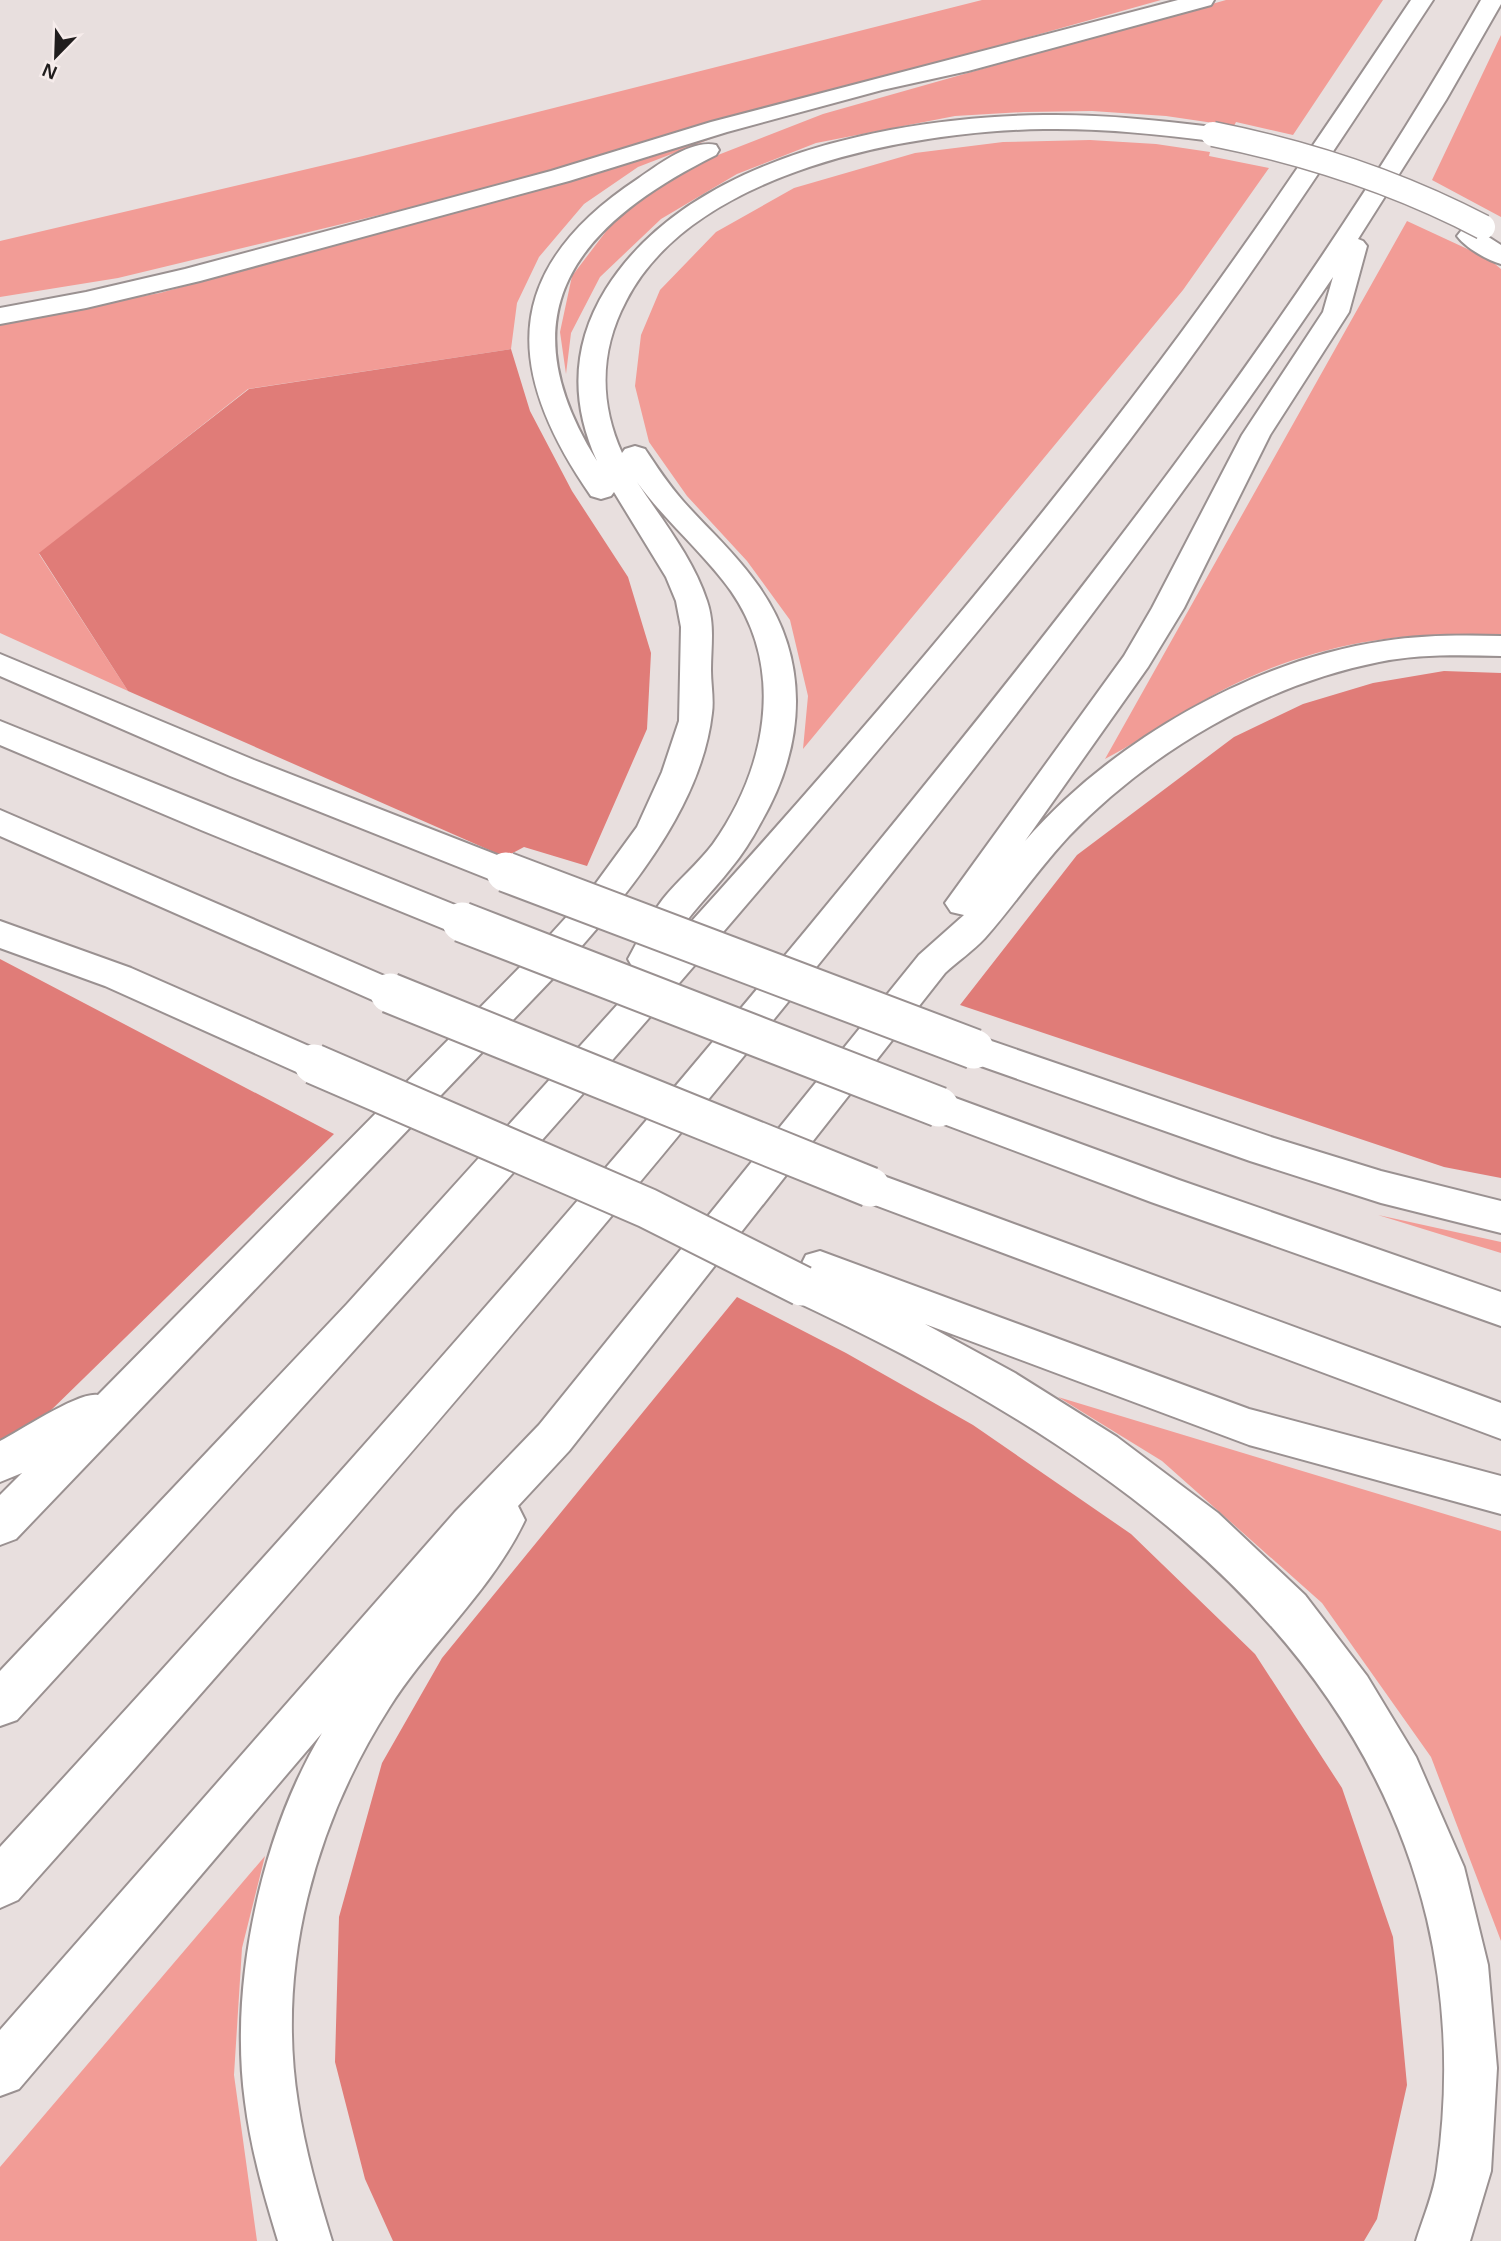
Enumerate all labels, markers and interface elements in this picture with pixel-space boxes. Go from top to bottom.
north arrow [21,21,91,91]
text: N [39,59,60,84]

